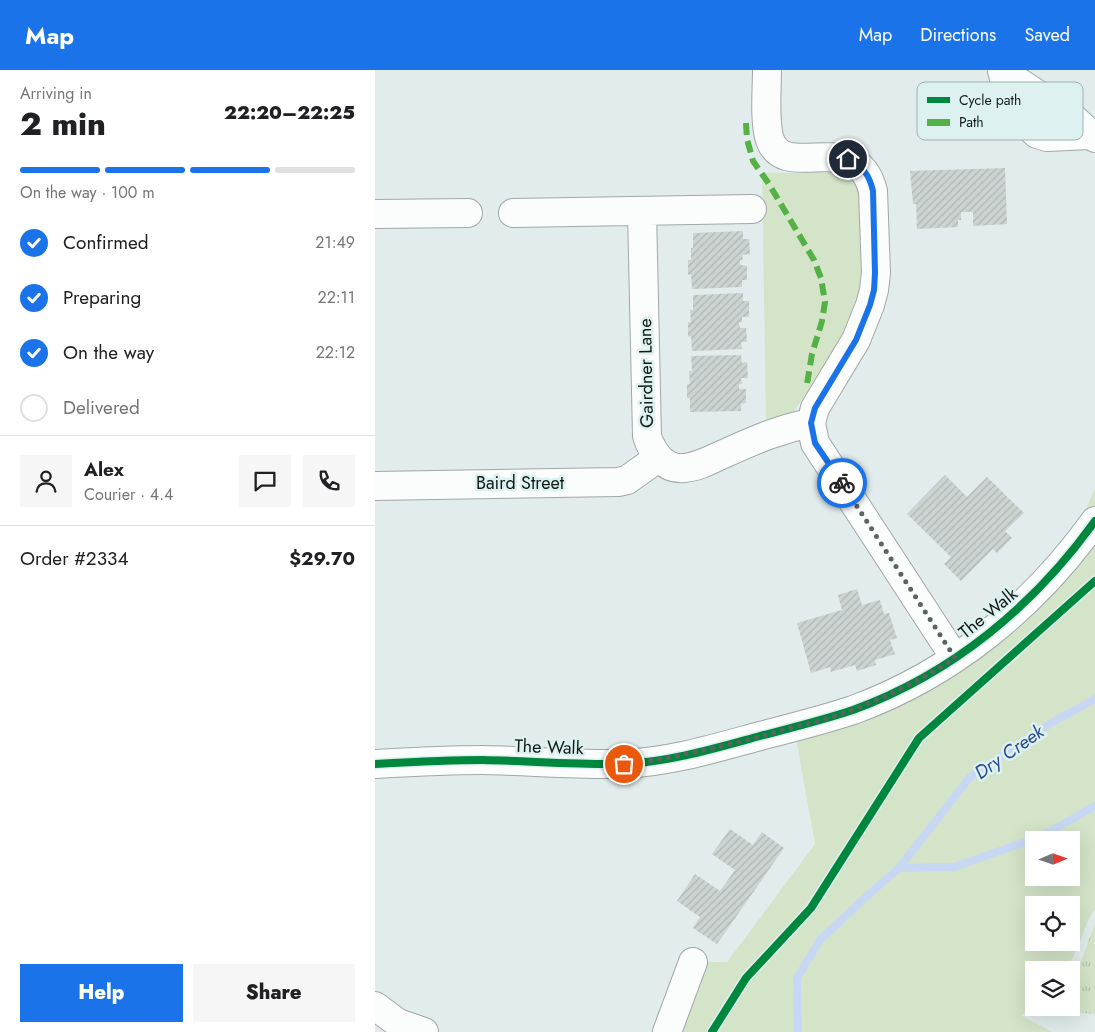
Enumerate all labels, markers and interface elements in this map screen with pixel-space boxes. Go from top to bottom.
text: Map [25,18,74,53]
text: Map [859,22,892,48]
text: Directions [920,22,996,48]
text: Saved [1024,22,1070,48]
text: Arriving in [20,82,92,105]
legend [917,82,1083,140]
text: Cycle path [959,90,1021,110]
text: 22:20–22:25 [224,99,355,126]
text: 2 min [20,101,106,147]
text: Path [959,112,984,132]
pin [827,138,869,180]
icon: home [834,145,862,173]
text: On the way · 100 m [20,181,155,204]
icon: check [20,229,48,257]
text: Confirmed [63,229,149,256]
text: 21:49 [315,231,355,254]
icon: check [20,284,48,312]
text: Preparing [63,284,141,311]
text: 22:11 [318,286,355,309]
street label: Gairdner Lane [632,318,660,428]
icon: check [20,339,48,367]
text: On the way [63,339,154,366]
text: 22:12 [316,341,355,364]
text: Delivered [63,394,140,421]
button: person [20,455,72,507]
button: chat [239,455,291,507]
button: phone [303,455,355,507]
text: Alex [84,456,124,483]
courier [817,458,867,508]
icon: bike [828,469,856,497]
street label: Baird Street [476,470,565,496]
text: Courier · 4.4 [84,483,173,506]
text: Order #2334 [20,545,129,572]
text: $29.70 [289,545,355,572]
street label: The Walk [953,581,1023,645]
water label: Dry Creek [969,718,1050,786]
street label: The Walk [514,733,584,761]
pin [603,743,645,785]
icon: bag [610,750,638,778]
north arrow [1025,831,1080,886]
map controls [1025,831,1080,1016]
button: locate [1025,896,1080,951]
button: layers [1025,961,1080,1016]
button: Help [20,964,183,1022]
button: Share [193,964,355,1022]

